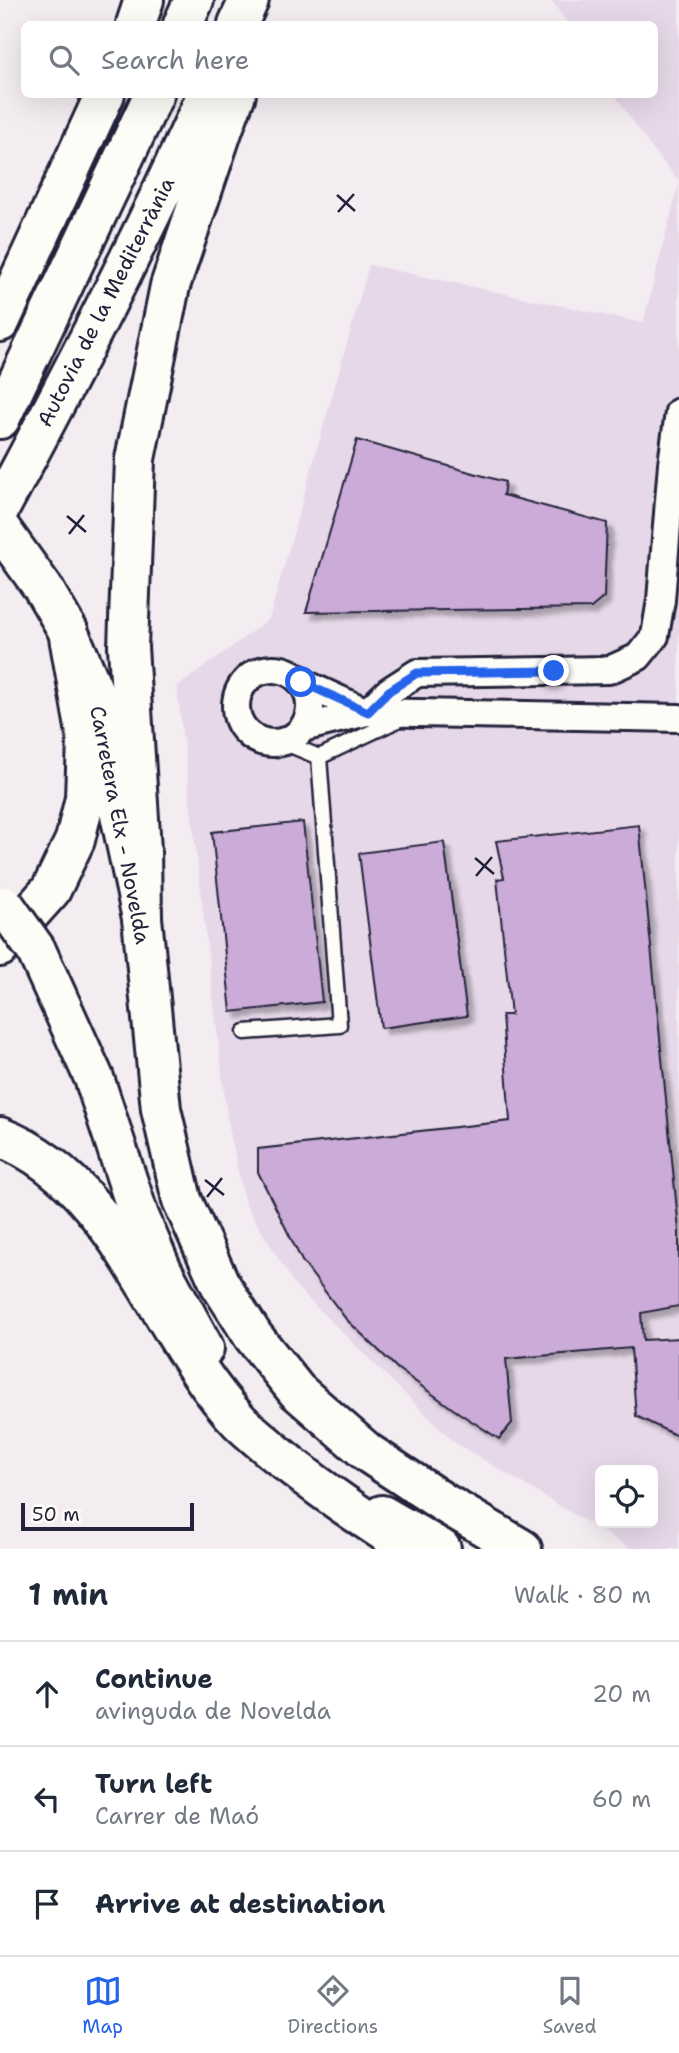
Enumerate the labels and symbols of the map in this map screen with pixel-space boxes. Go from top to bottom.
street label: Autovia de la Mediterrània [31,172,181,432]
route end [538,655,569,686]
route start [285,666,316,697]
street label: Carretera Elx - Novelda [83,704,157,946]
scale bar [21,1500,194,1532]

